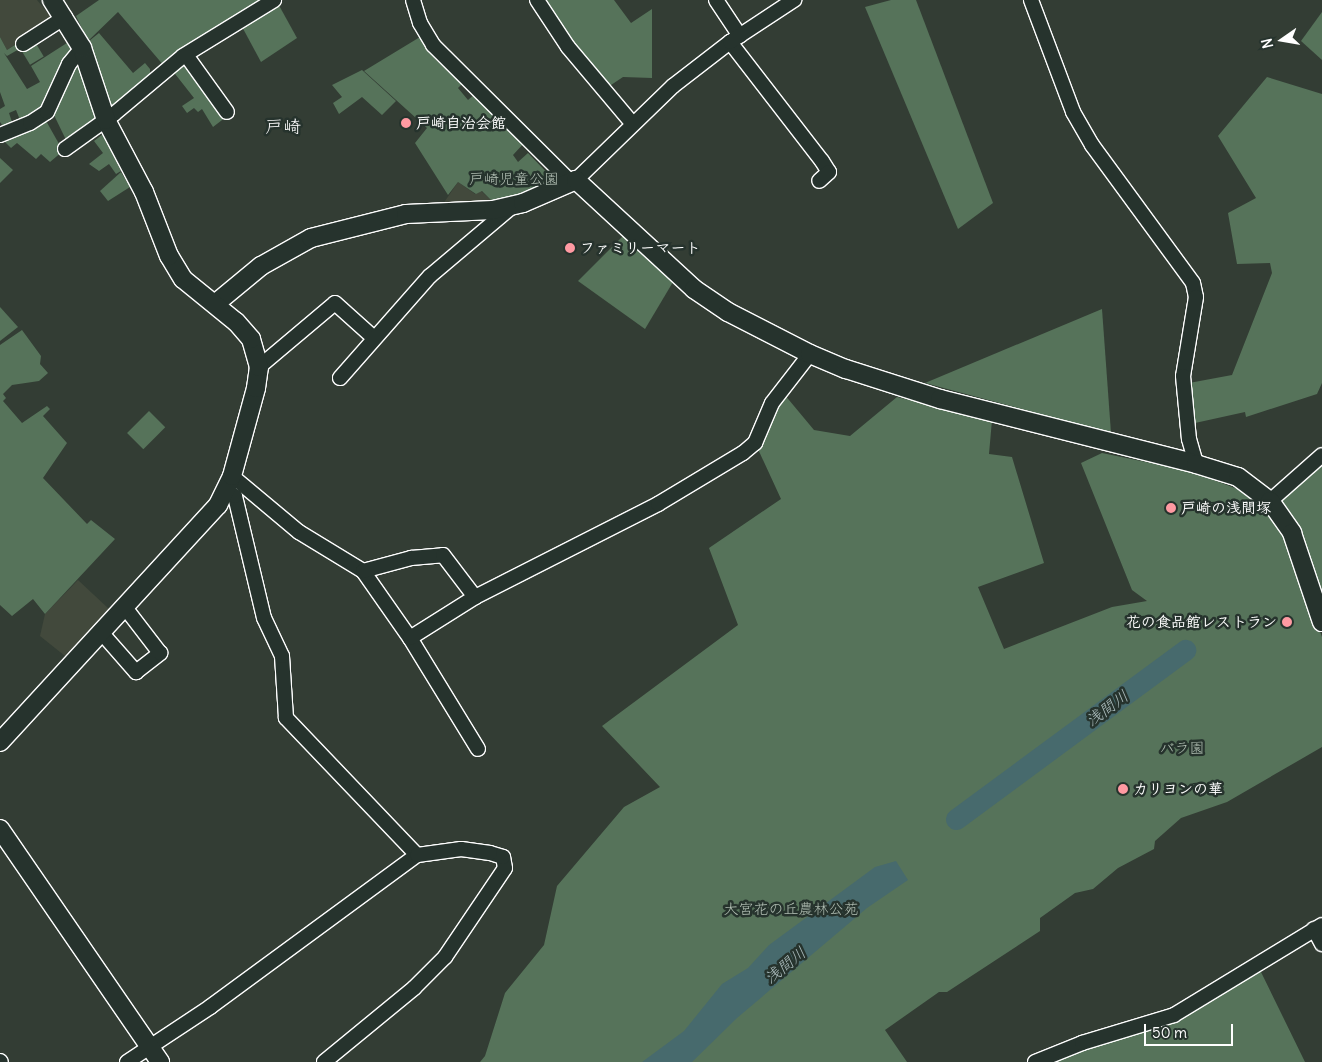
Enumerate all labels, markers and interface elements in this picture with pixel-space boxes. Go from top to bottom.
north arrow [1257,15,1307,65]
text: N [1258,37,1277,50]
place label: 戸崎自治会館 [416,114,506,132]
district label: 戸崎 [265,116,301,138]
marker: 戸崎自治会館 [400,117,412,129]
park label: 戸崎児童公園 [469,170,559,188]
place label: ファミリーマート [580,239,700,257]
marker: ファミリーマート [564,242,576,254]
place label: 戸崎の浅間塚 [1181,499,1271,517]
marker: 戸崎の浅間塚 [1165,502,1177,514]
place label: 花の食品館レストラン [1127,613,1277,631]
marker: 花の食品館レストラン [1281,616,1293,628]
water label: 浅間川 [1082,686,1132,730]
park label: バラ園 [1160,739,1204,757]
place label: カリヨンの華 [1133,780,1223,798]
marker: カリヨンの華 [1117,783,1129,795]
park label: 大宮花の丘農林公苑 [724,900,858,918]
water label: 浅間川 [760,942,810,988]
scale bar [1147,1014,1236,1046]
text: 50 m [1152,1023,1187,1042]

